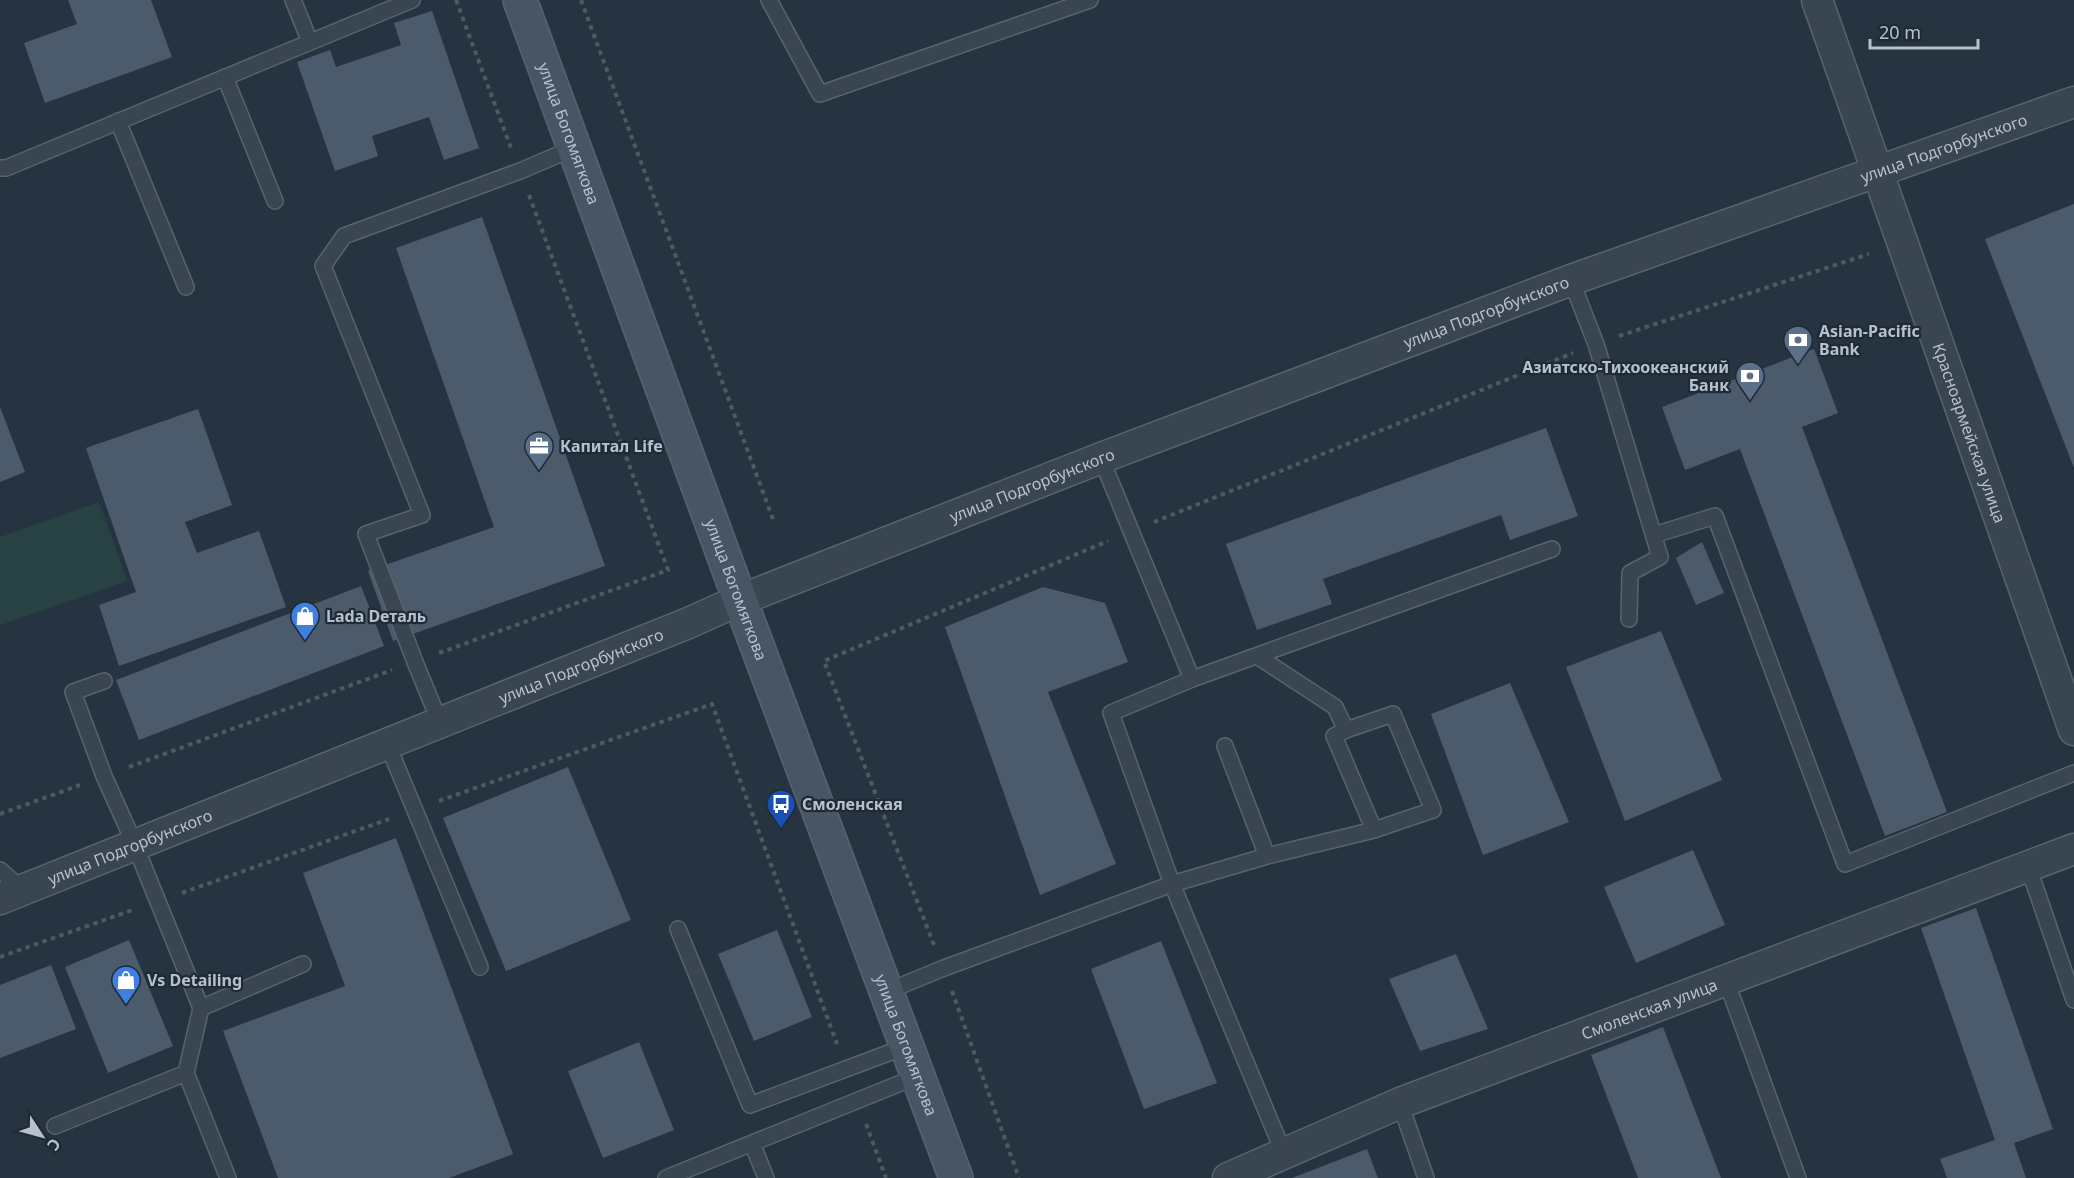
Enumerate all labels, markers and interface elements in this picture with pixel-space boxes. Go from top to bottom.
scale bar [1870,12,1978,50]
text: 20 m [1879,20,1921,44]
street label: улица Богомягкова [533,59,605,207]
street label: улица Подгорбунского [1857,108,2030,188]
street label: улица Подгорбунского [1400,271,1572,353]
place label: Asian-Pacific Bank [1819,320,1920,360]
bank icon: Asian-Pacific Bank [1782,324,1814,366]
street label: Красноармейская улица [1928,340,2011,526]
place label: Азиатско-Тихоокеанский Банк [1522,356,1729,396]
bank icon: Азиатско-Тихоокеанский Банк [1734,360,1766,402]
office icon: Капитал Life [523,430,555,472]
place label: Капитал Life [560,435,663,457]
street label: улица Подгорбунского [946,443,1118,527]
street label: улица Богомягкова [700,516,773,664]
shop icon: Lada Dеталь [289,600,321,642]
place label: Lada Dеталь [326,605,426,627]
street label: улица Подгорбунского [495,623,667,709]
bus stop icon: Смоленская [765,788,797,830]
place label: Смоленская [802,793,903,815]
street label: улица Подгорбунского [44,804,216,890]
shop icon: Vs Detailing [110,964,142,1006]
place label: Vs Detailing [147,969,242,991]
street label: улица Богомягкова [870,971,943,1119]
street label: Смоленская улица [1578,973,1720,1045]
north arrow [12,1106,72,1166]
text: С [42,1134,66,1155]

